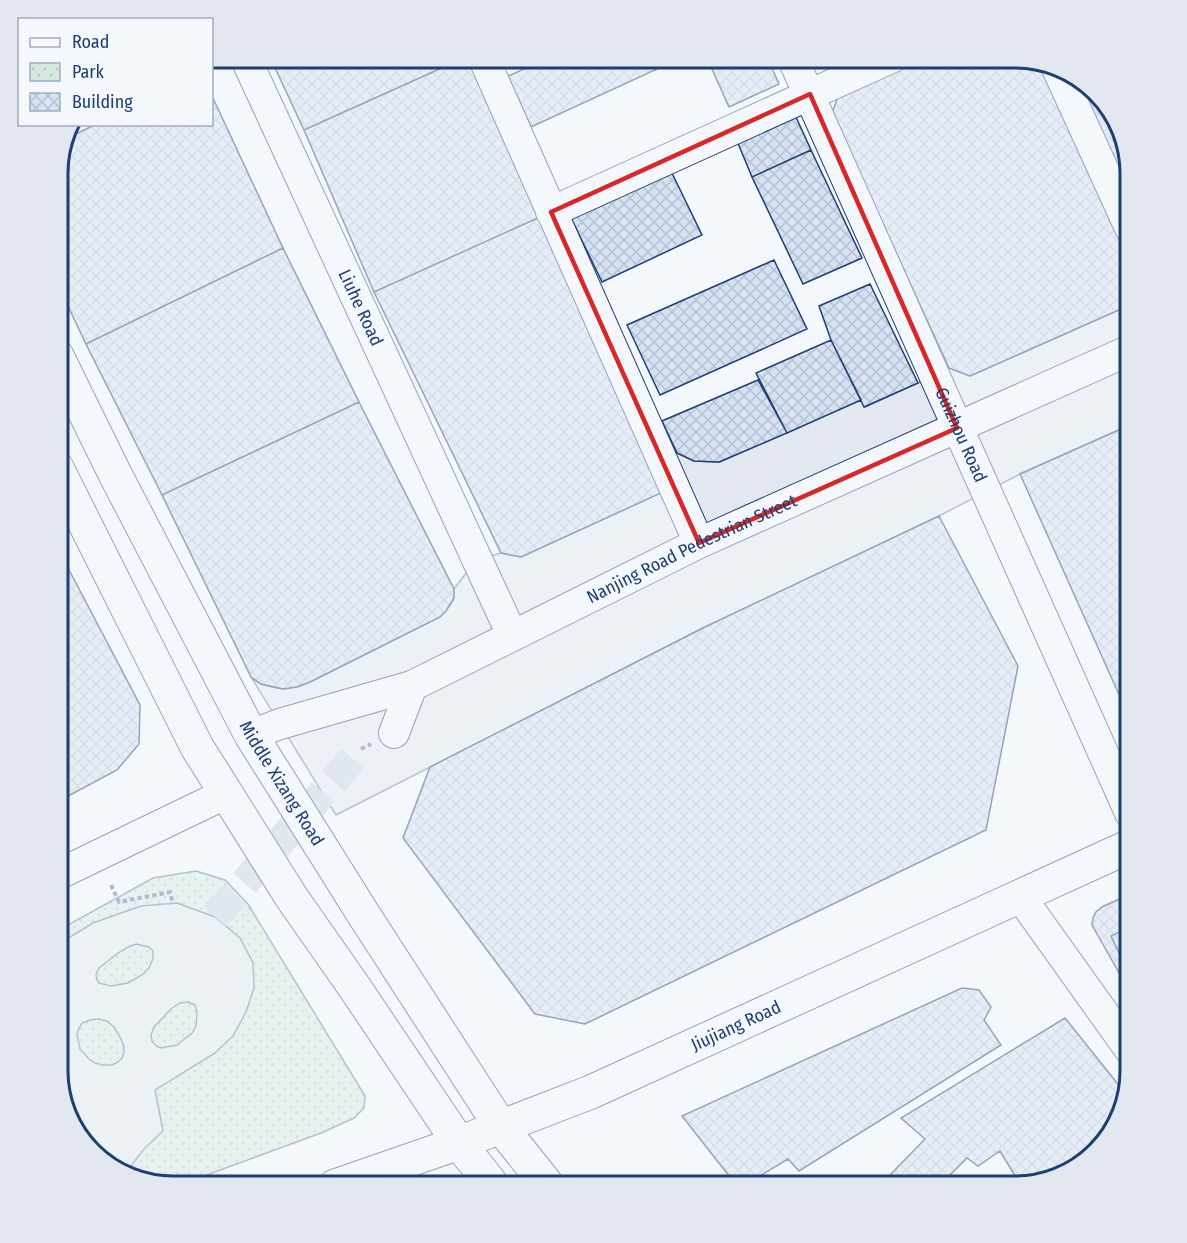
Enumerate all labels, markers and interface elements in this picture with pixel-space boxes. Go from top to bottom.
legend [18,18,213,126]
text: Road [72,31,109,53]
text: Park [72,61,105,83]
text: Building [72,91,133,113]
street label: Liuhe Road [334,266,388,349]
street label: Guizhou Road [930,384,992,486]
street label: Nanjing Road Pedestrian Street [583,490,800,608]
street label: Middle Xizang Road [235,717,329,850]
street label: Jiujiang Road [687,996,784,1056]

